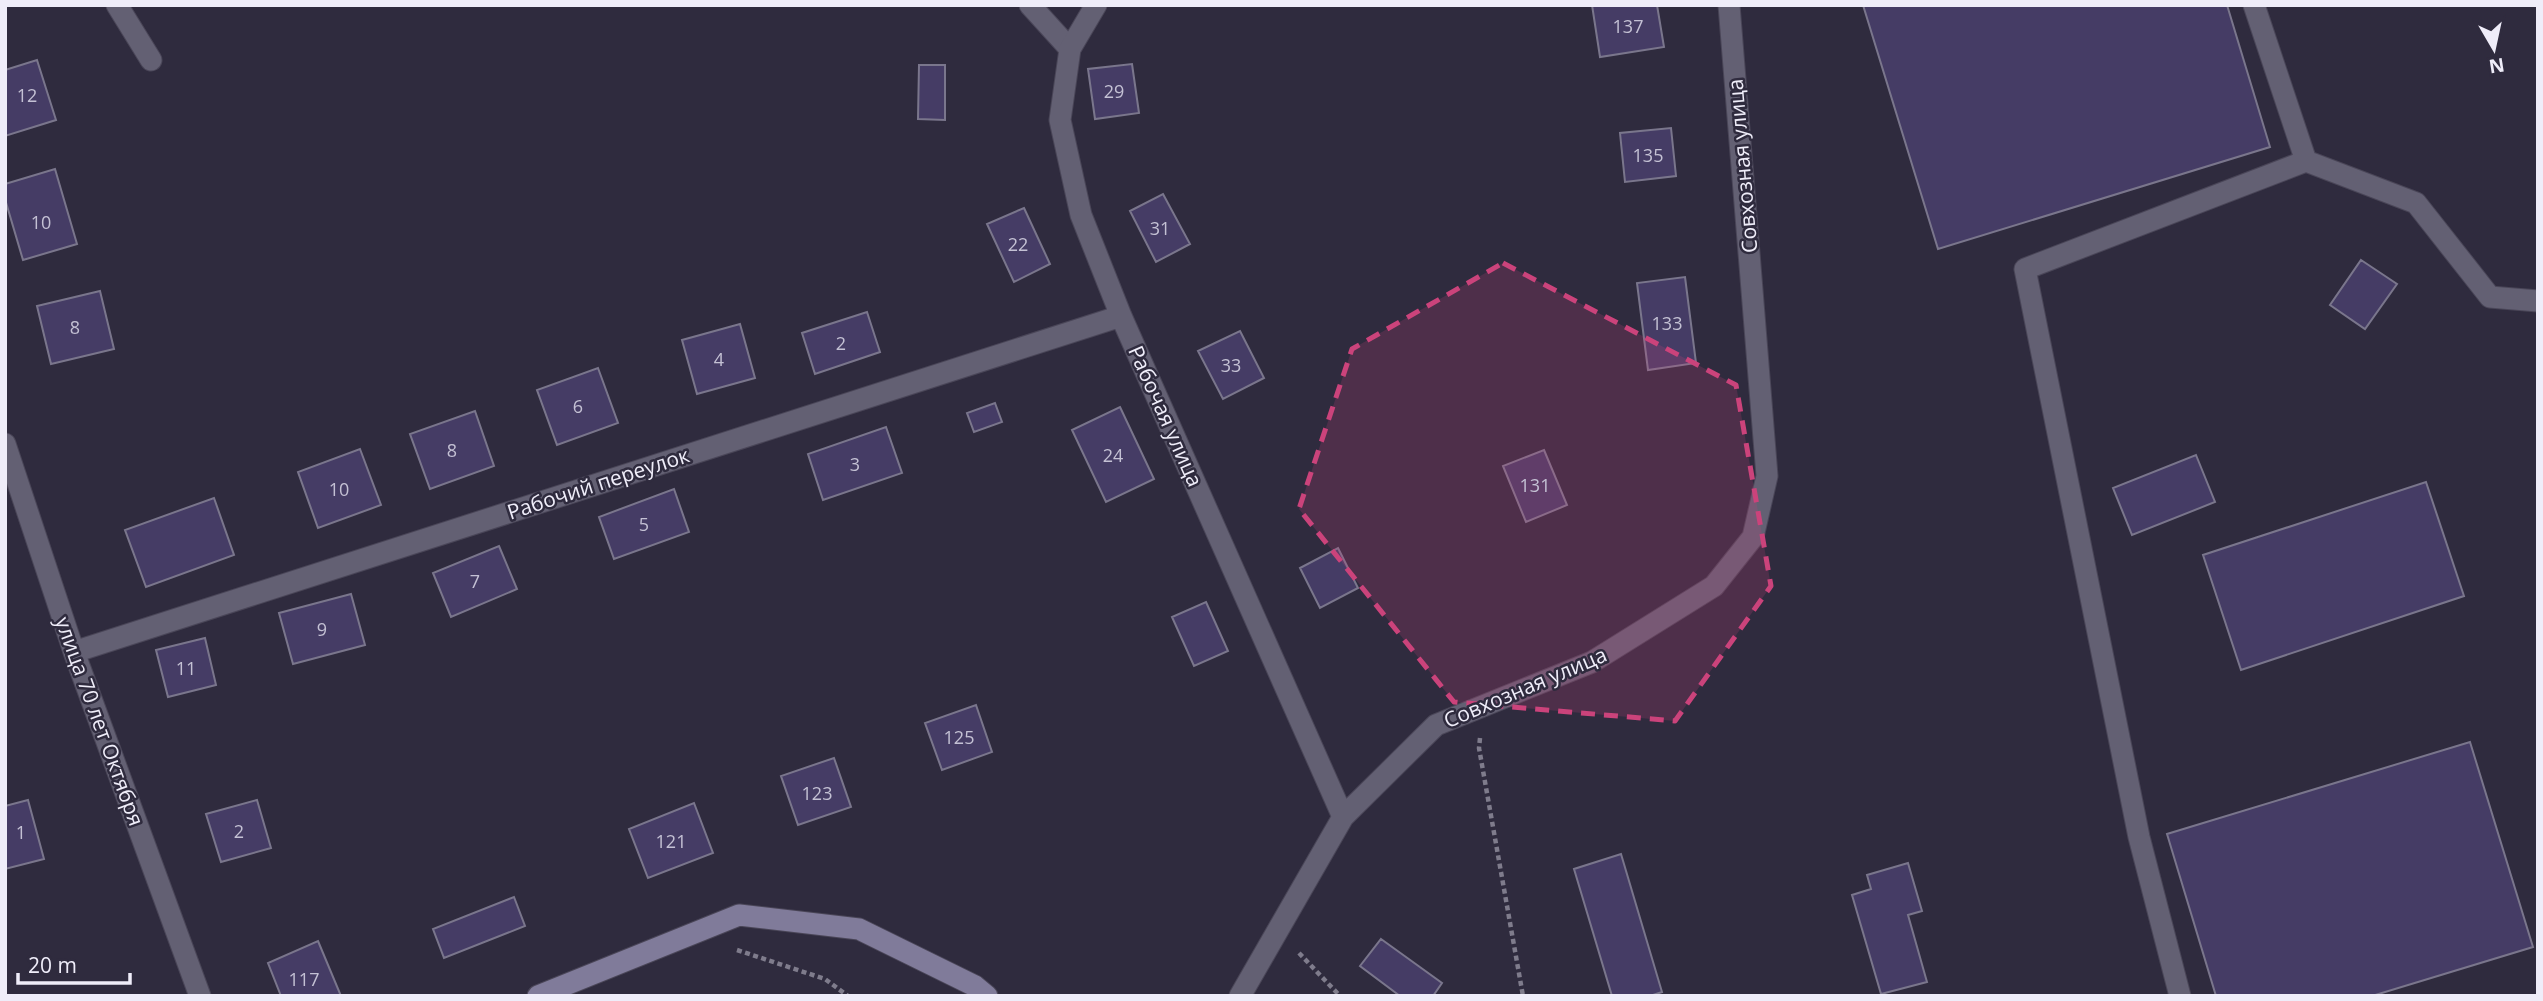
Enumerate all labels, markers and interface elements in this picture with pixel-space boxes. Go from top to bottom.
house number: 137 [1613,14,1643,38]
north arrow [2459,14,2529,84]
text: N [2487,52,2506,80]
street label: Совхозная улица [1720,78,1764,254]
house number: 29 [1104,79,1124,103]
house number: 12 [17,83,37,107]
house number: 135 [1633,143,1663,167]
house number: 10 [31,210,51,234]
house number: 31 [1150,216,1170,240]
house number: 22 [1008,232,1028,256]
house number: 133 [1652,311,1682,335]
house number: 8 [70,315,80,339]
house number: 2 [836,331,846,355]
street label: Рабочая улица [1122,341,1210,491]
house number: 4 [714,347,724,371]
house number: 33 [1221,353,1241,377]
house number: 6 [573,394,583,418]
house number: 8 [447,438,457,462]
street label: Рабочий переулок [503,440,693,526]
house number: 24 [1103,443,1123,467]
house number: 3 [850,452,860,476]
house number: 131 [1520,473,1550,497]
house number: 10 [329,477,349,501]
house number: 5 [639,512,649,536]
house number: 7 [470,569,480,593]
street label: улица 70 лет Октября [49,613,151,829]
house number: 9 [317,617,327,641]
street label: Совхозная улица [1439,640,1611,734]
house number: 11 [176,656,196,680]
house number: 125 [944,725,974,749]
house number: 123 [802,781,832,805]
house number: 2 [234,819,244,843]
house number: 1 [16,820,26,844]
house number: 121 [656,829,686,853]
scale bar [18,942,130,986]
text: 20 m [28,951,77,979]
house number: 117 [289,967,319,991]

